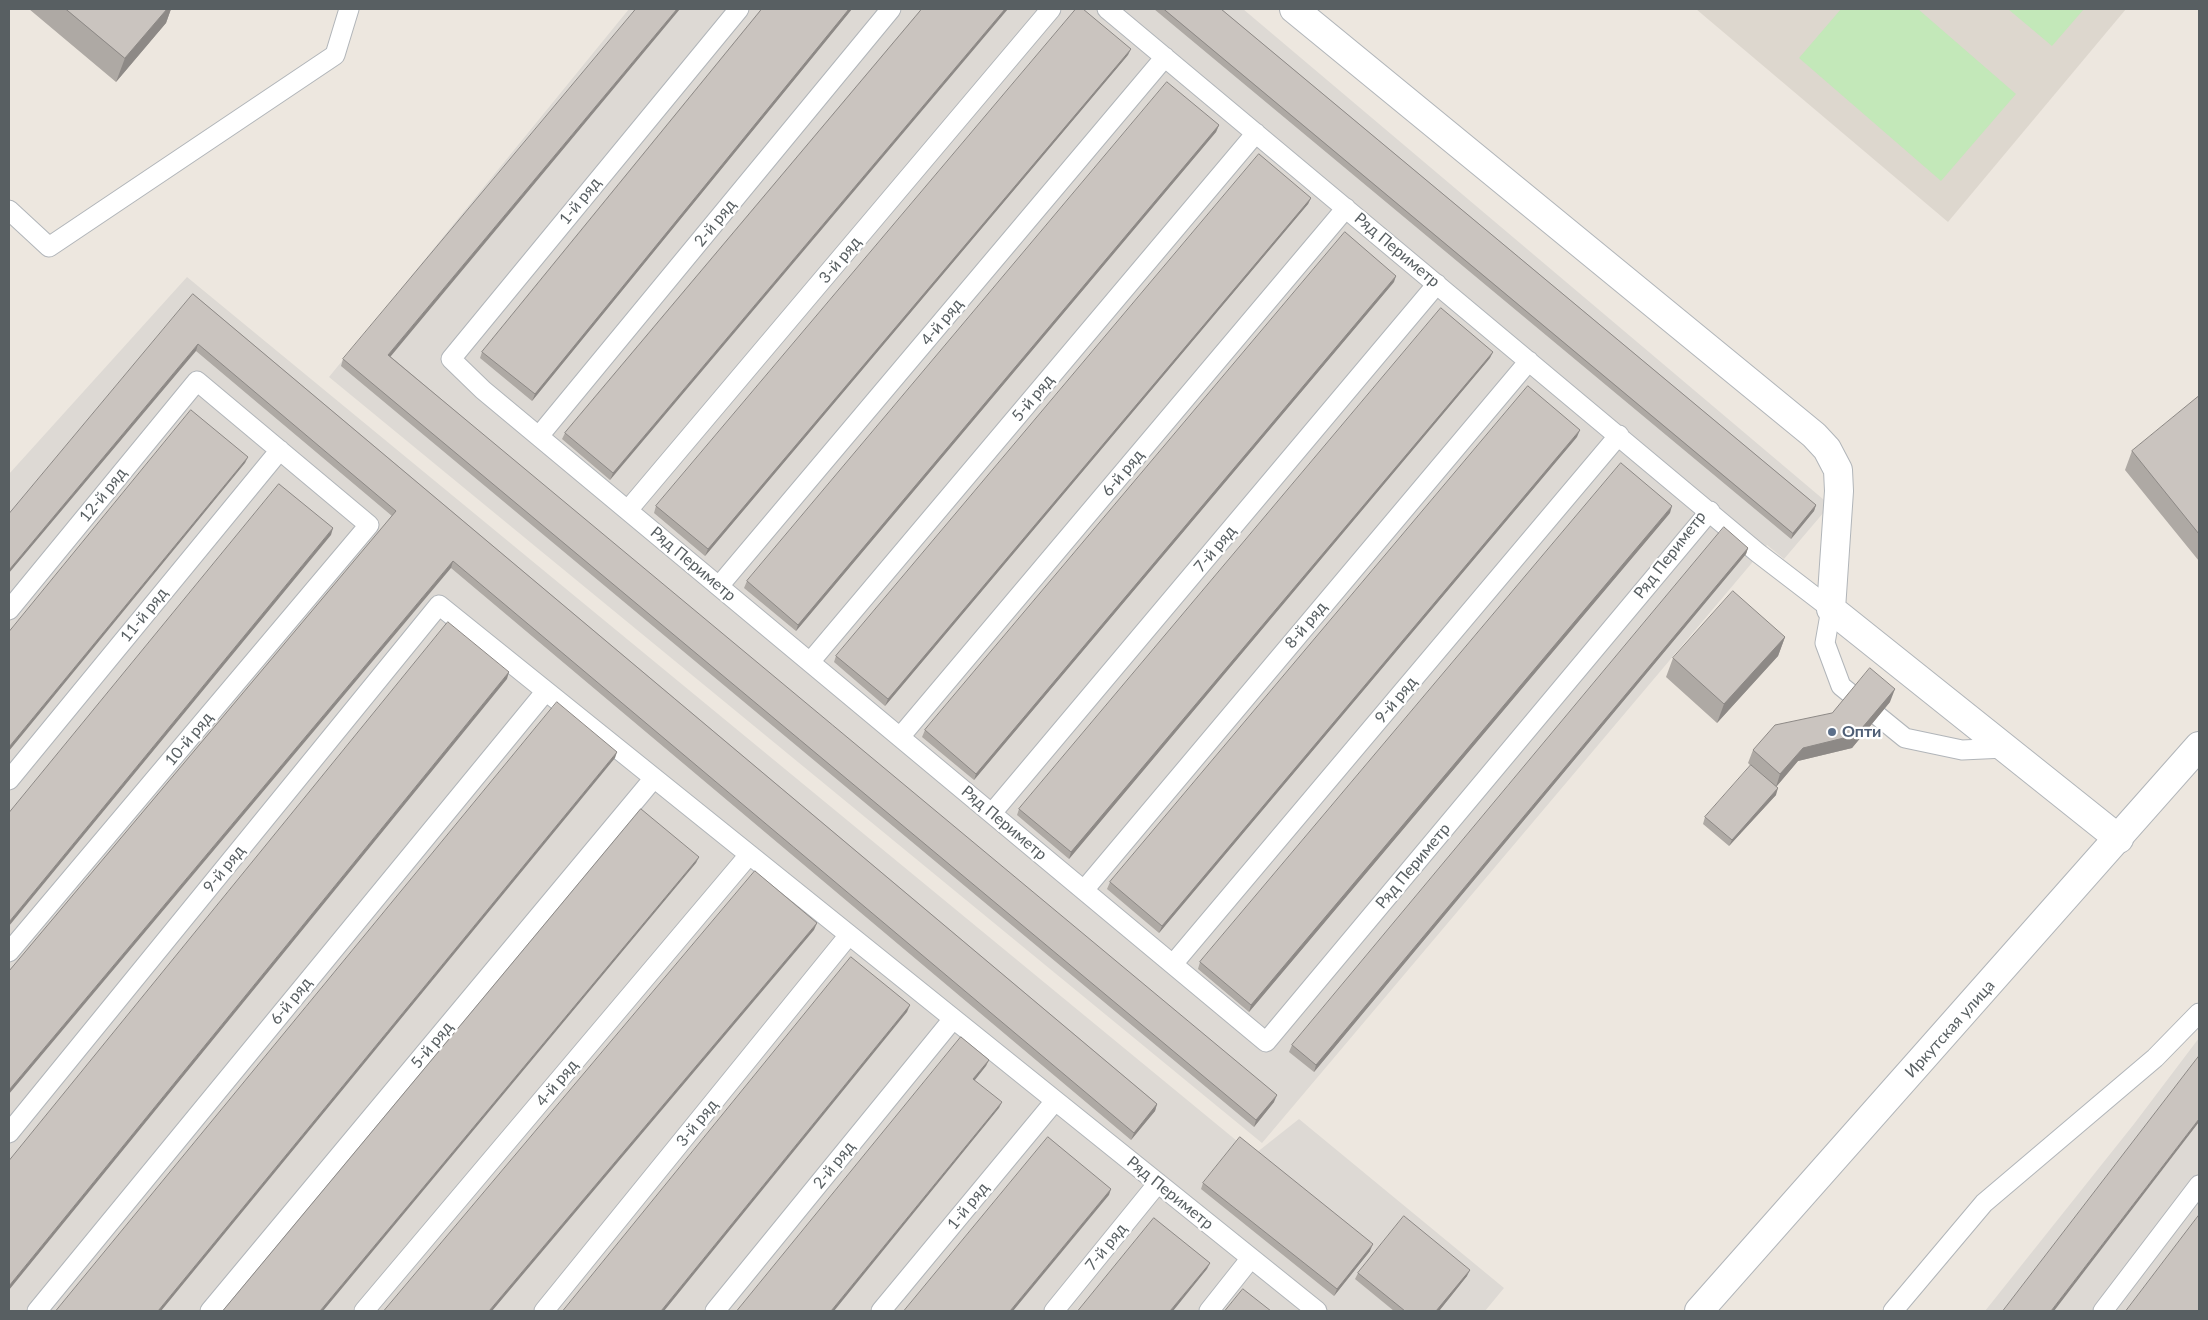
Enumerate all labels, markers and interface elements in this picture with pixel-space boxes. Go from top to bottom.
street label: 1-й ряд [555,174,605,228]
street label: 2-й ряд [690,196,740,250]
street label: Ряд Периметр [1350,209,1444,291]
street label: 3-й ряд [815,233,865,287]
street label: 4-й ряд [917,295,967,349]
street label: 5-й ряд [1008,371,1058,425]
street label: 6-й ряд [1098,446,1148,500]
street label: 12-й ряд [75,464,131,526]
street label: Ряд Периметр [1630,507,1710,603]
street label: 7-й ряд [1190,522,1240,576]
street label: Ряд Периметр [646,523,740,605]
street label: 11-й ряд [116,584,172,646]
street label: 8-й ряд [1281,598,1331,652]
street label: 9-й ряд [1371,673,1421,727]
street label: 10-й ряд [161,708,217,770]
place label: Опти [1842,722,1881,742]
marker: Опти [1826,726,1838,738]
street label: Ряд Периметр [957,782,1051,864]
street label: Ряд Периметр [1372,819,1454,913]
street label: 9-й ряд [199,842,249,896]
street label: 6-й ряд [266,974,316,1028]
street label: Иркутская улица [1901,976,1999,1082]
street label: 5-й ряд [407,1018,457,1072]
street label: 4-й ряд [532,1056,582,1110]
street label: 3-й ряд [672,1096,722,1150]
street label: 2-й ряд [809,1138,859,1192]
street label: Ряд Периметр [1123,1152,1217,1234]
street label: 1-й ряд [943,1179,993,1233]
street label: 7-й ряд [1081,1220,1131,1274]

